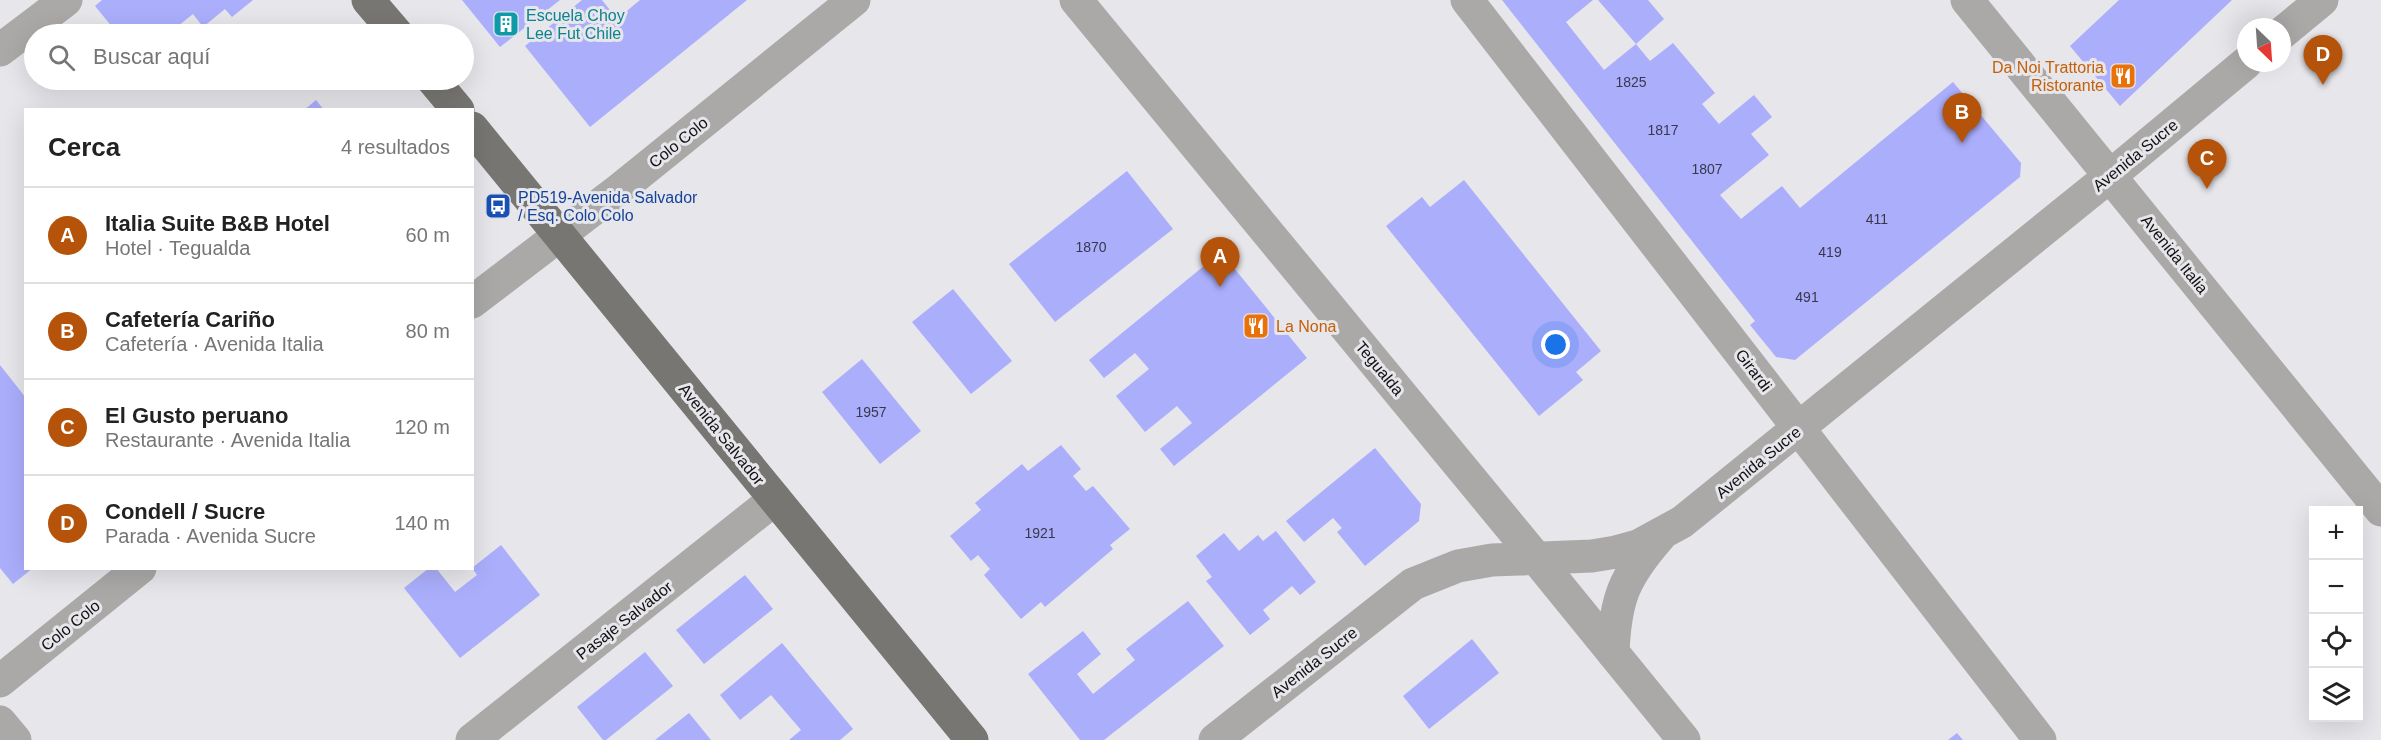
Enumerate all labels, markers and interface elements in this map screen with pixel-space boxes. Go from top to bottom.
place label: Escuela Choy Lee Fut Chile [526,7,625,42]
building icon: Escuela Choy Lee Fut Chile [491,9,521,39]
north arrow [2237,18,2291,72]
search box [24,24,474,90]
pin: D [2304,36,2342,85]
icon: search [45,41,78,74]
text: Buscar aquí [93,44,210,69]
place label: Da Noi Trattoria Ristorante [1992,59,2104,94]
restaurant icon: Da Noi Trattoria Ristorante [2108,61,2138,91]
house number: 1825 [1615,74,1647,90]
pin: B [1942,94,1982,143]
street label: Colo Colo [646,114,711,171]
street label: Avenida Sucre [2090,116,2181,195]
house number: 1817 [1647,122,1679,138]
text: Cerca [48,132,120,162]
text: 4 resultados [341,136,450,158]
pin: C [2188,140,2226,189]
house number: 1807 [1691,161,1723,177]
place label: PD519-Avenida Salvador / Esq. Colo Colo [518,189,698,224]
bus stop icon: PD519-Avenida Salvador / Esq. Colo Colo [483,191,513,221]
text: Italia Suite B&B Hotel [105,211,330,236]
house number: 411 [1866,211,1888,227]
street label: Avenida Italia [2138,212,2211,297]
text: A [60,224,75,246]
text: 60 m [406,224,450,246]
text: Hotel · Tegualda [105,237,250,259]
pin: A [1200,238,1240,287]
house number: 1870 [1075,239,1107,255]
house number: 419 [1818,244,1842,260]
house number: 491 [1795,289,1819,305]
text: Cafetería Cariño [105,307,275,332]
restaurant icon: La Nona [1241,311,1271,341]
place label: La Nona [1276,318,1337,335]
text: B [60,320,75,342]
text: 80 m [406,320,450,342]
your location [1541,330,1570,359]
text: Cafetería · Avenida Italia [105,333,324,355]
street label: Tegualda [1352,338,1407,399]
street label: Girardi [1732,346,1775,395]
street label: Avenida Salvador [676,380,768,489]
text: El Gusto peruano [105,403,288,428]
house number: 1957 [855,404,887,420]
text: C [60,416,75,438]
text: 120 m [394,416,450,438]
street label: Avenida Sucre [1713,423,1804,502]
text: Restaurante · Avenida Italia [105,429,350,451]
text: Condell / Sucre [105,499,265,524]
map controls [2309,506,2363,722]
button: + [2309,506,2363,560]
text: D [60,512,75,534]
text: 140 m [394,512,450,534]
text: Parada · Avenida Sucre [105,525,316,547]
house number: 1921 [1024,525,1056,541]
button: − [2309,560,2363,614]
street label: Pasaje Salvador [573,577,676,663]
street label: Colo Colo [38,597,103,654]
button: locate [2309,614,2363,668]
street label: Avenida Sucre [1268,624,1361,701]
button: layers [2309,668,2363,722]

